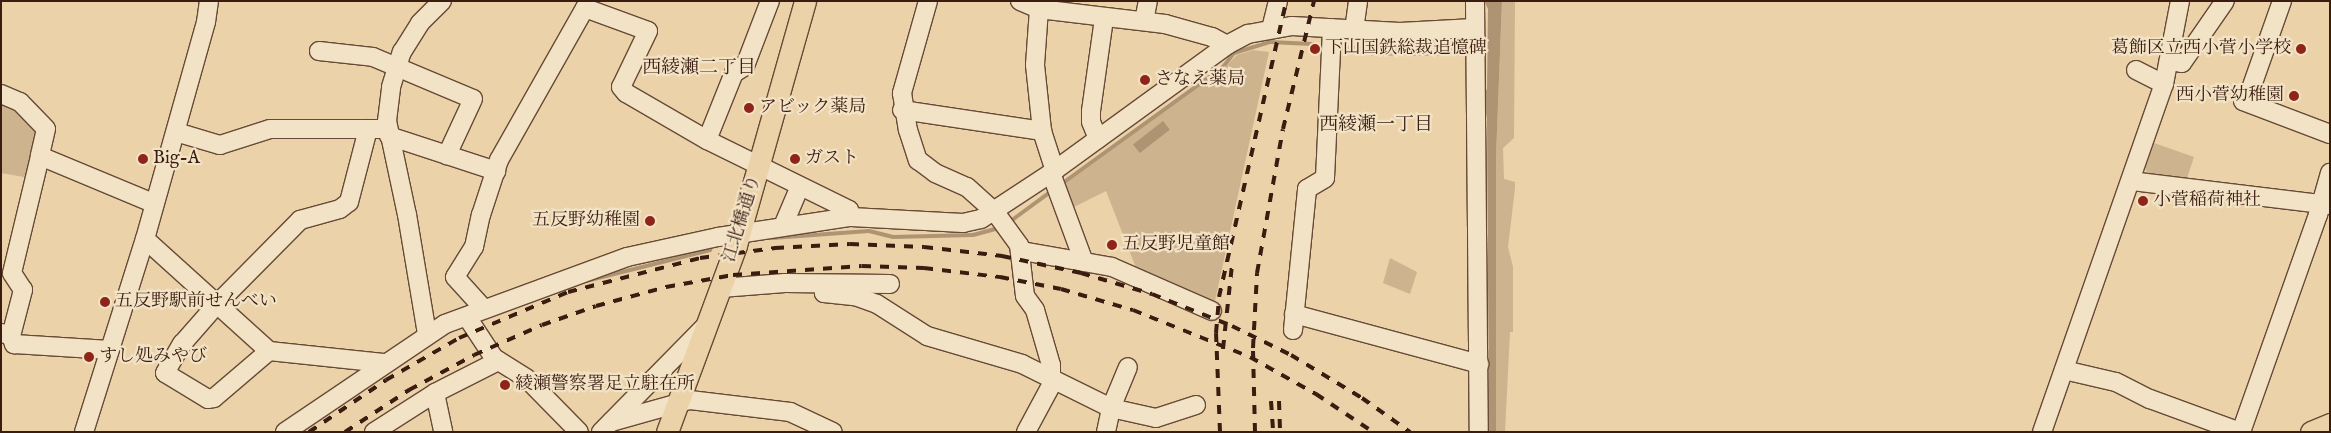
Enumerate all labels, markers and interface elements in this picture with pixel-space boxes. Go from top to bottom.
place label: 下山国鉄総裁追憶碑 [1325,38,1487,60]
place label: 葛飾区立西小菅小学校 [2111,38,2291,60]
marker: 下山国鉄総裁追憶碑 [1309,43,1321,55]
marker: 葛飾区立西小菅小学校 [2295,43,2307,55]
district label: 西綾瀬二丁目 [642,58,756,80]
place label: さなえ薬局 [1155,69,1245,91]
marker: さなえ薬局 [1139,74,1151,86]
place label: 西小菅幼稚園 [2176,85,2284,107]
marker: 西小菅幼稚園 [2288,90,2300,102]
place label: アビック薬局 [759,97,867,119]
marker: アビック薬局 [743,102,755,114]
district label: 西綾瀬一丁目 [1319,115,1433,137]
place label: Big-A [153,148,200,170]
place label: ガスト [805,148,859,170]
marker: Big-A [137,153,149,165]
marker: ガスト [789,153,801,165]
street label: 江北橋通り [720,173,766,265]
place label: 小菅稲荷神社 [2153,190,2261,212]
marker: 小菅稲荷神社 [2137,195,2149,207]
place label: 五反野幼稚園 [532,210,640,232]
marker: 五反野幼稚園 [644,215,656,227]
place label: 五反野児童館 [1122,234,1230,256]
marker: 五反野児童館 [1106,239,1118,251]
place label: 五反野駅前せんべい [115,291,277,313]
marker: 五反野駅前せんべい [99,296,111,308]
place label: すし処みやび [99,346,207,368]
marker: すし処みやび [83,351,95,363]
place label: 綾瀬警察署足立駐在所 [515,374,695,396]
marker: 綾瀬警察署足立駐在所 [499,379,511,391]

